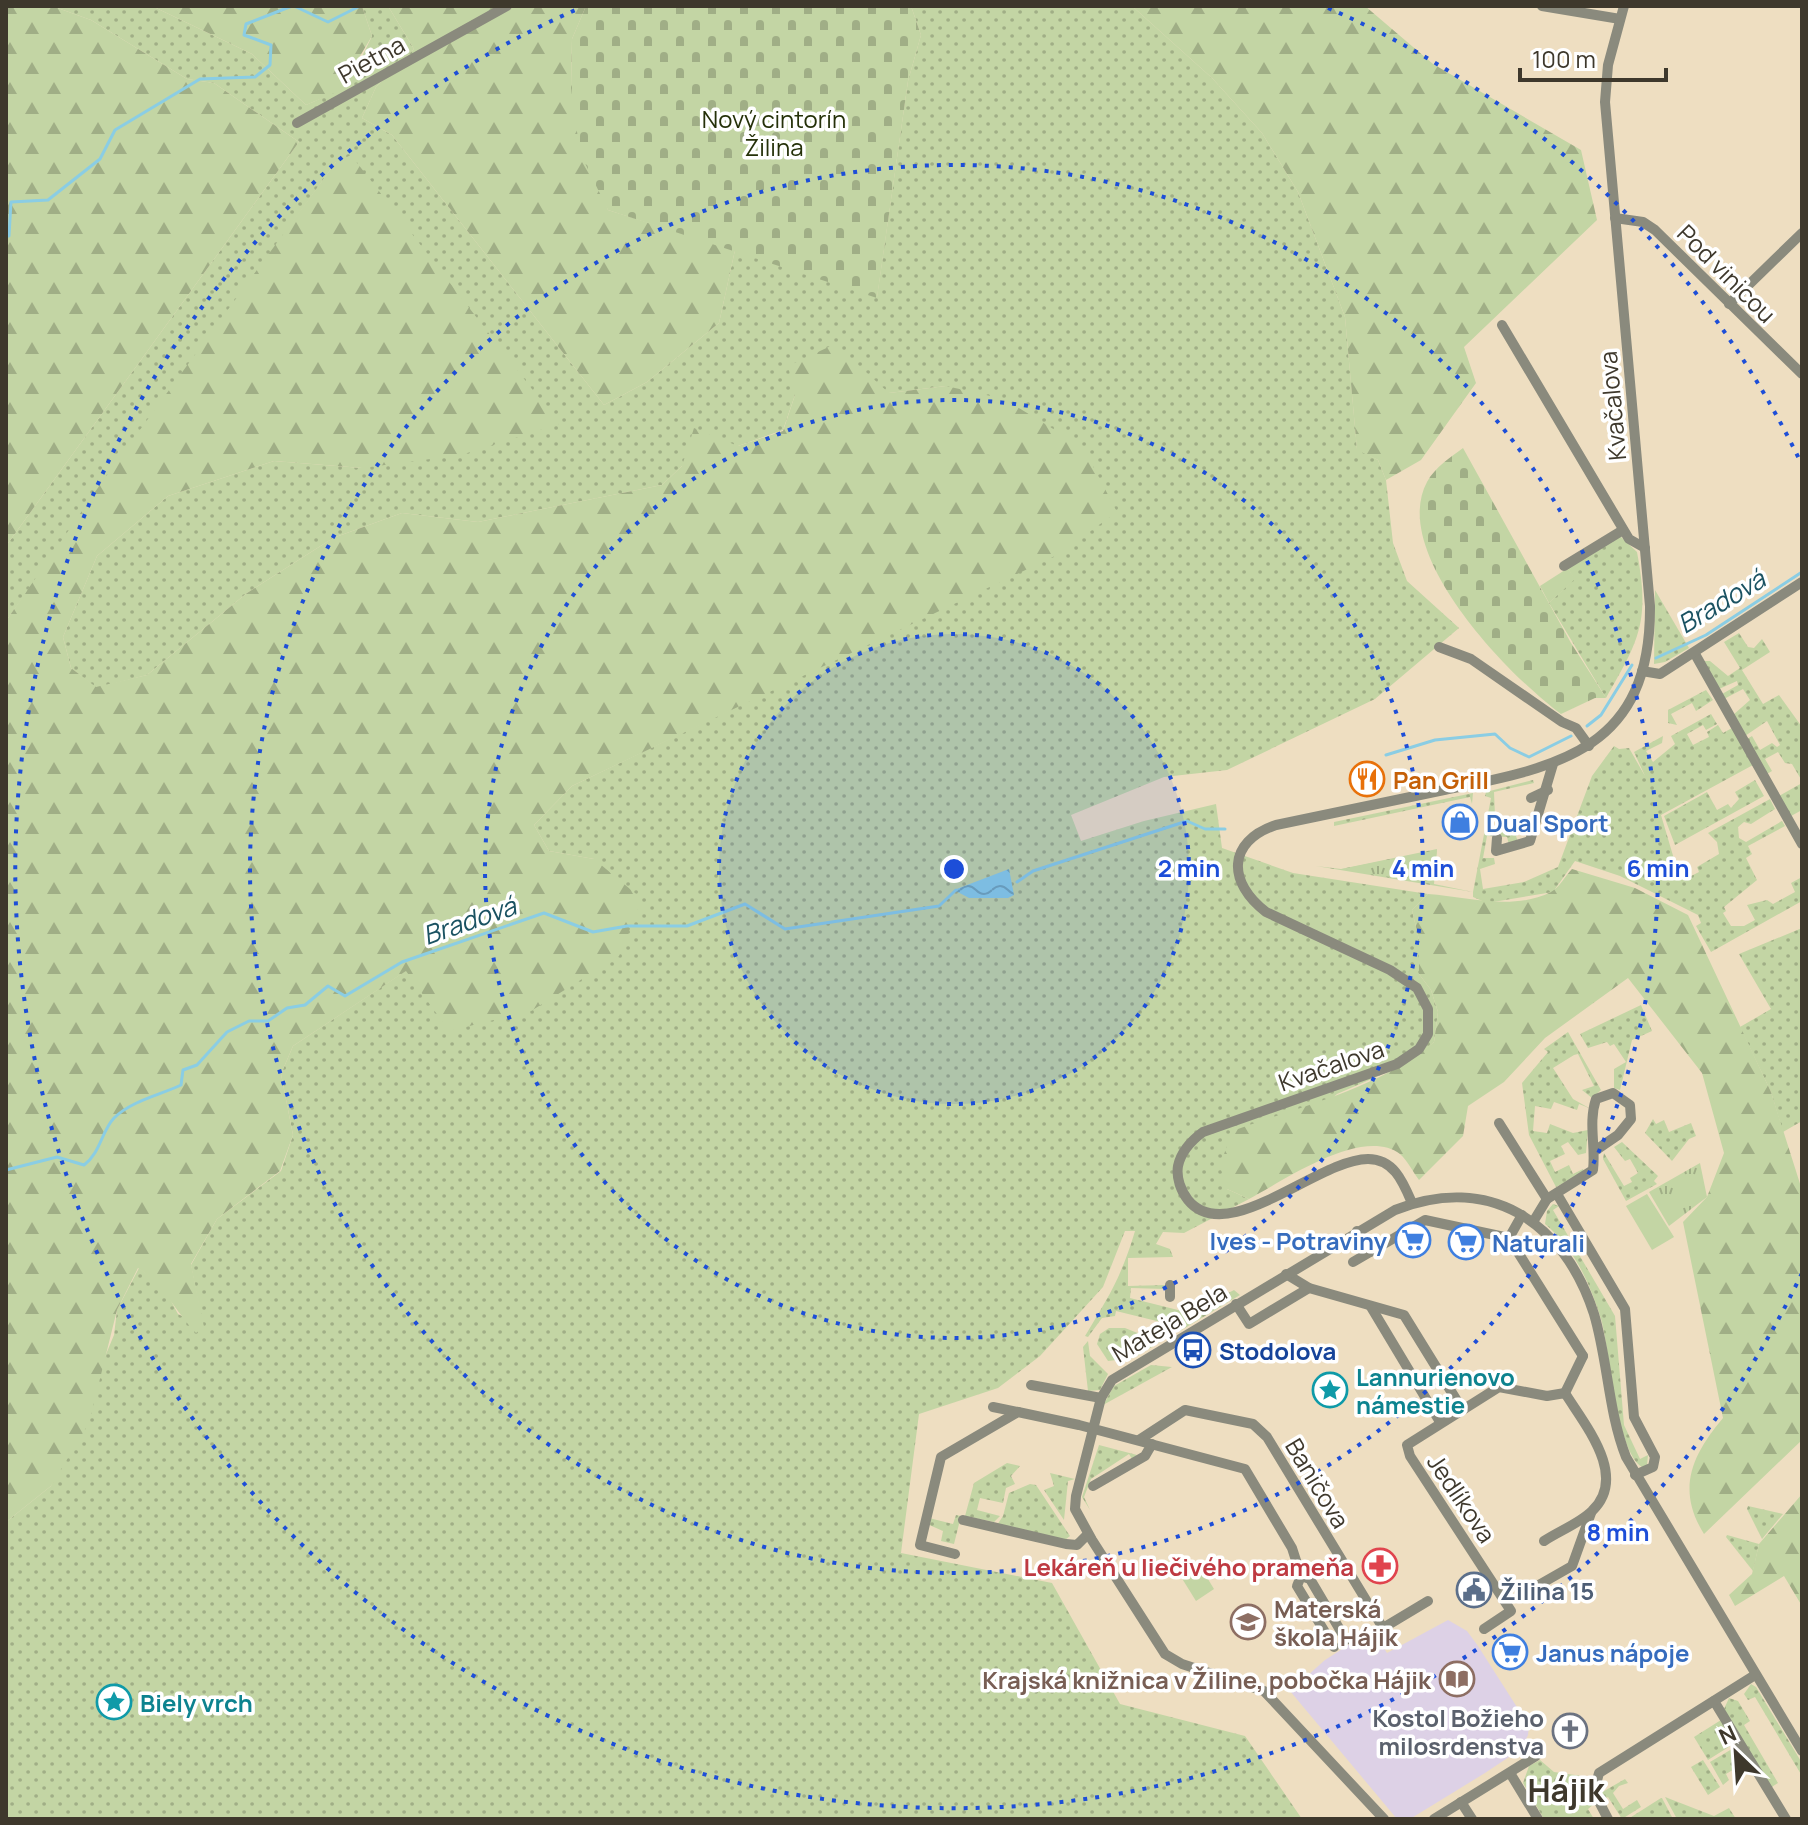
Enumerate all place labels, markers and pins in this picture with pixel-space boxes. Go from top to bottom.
restaurant icon: Pan Grill [1348,760,1386,798]
place label: Pan Grill [1393,763,1489,796]
shop icon: Dual Sport [1441,803,1479,841]
place label: Dual Sport [1486,806,1609,839]
centre of rings [940,855,968,883]
supermarket icon: Ives - Potraviny [1394,1221,1432,1259]
supermarket icon: Naturali [1447,1223,1485,1261]
place label: Ives - Potraviny [1209,1224,1388,1257]
place label: Naturali [1492,1226,1585,1259]
bus stop icon: Stodolova [1174,1331,1212,1369]
place label: Stodolova [1219,1334,1336,1367]
place label: Lannurienovo námestie [1356,1360,1515,1421]
place icon: Lannurienovo námestie [1311,1371,1349,1409]
pharmacy icon: Lekáreň u liečivého prameňa [1361,1547,1399,1585]
place label: Lekáreň u liečivého prameňa [1024,1550,1354,1583]
public building icon: Žilina 15 [1455,1571,1493,1609]
place label: Žilina 15 [1500,1574,1594,1607]
place label: Materská škola Hájik [1274,1592,1399,1653]
school or university icon: Materská škola Hájik [1229,1603,1267,1641]
supermarket icon: Janus nápoje [1491,1633,1529,1671]
place label: Janus nápoje [1536,1636,1689,1669]
library icon: Krajská knižnica v Žiline, pobočka Hájik [1438,1660,1476,1698]
place label: Krajská knižnica v Žiline, pobočka Hájik [982,1663,1432,1696]
place icon: Biely vrch [95,1683,133,1721]
place label: Biely vrch [140,1686,253,1719]
place label: Kostol Božieho milosrdenstva [1372,1701,1544,1762]
church icon: Kostol Božieho milosrdenstva [1551,1712,1589,1750]

